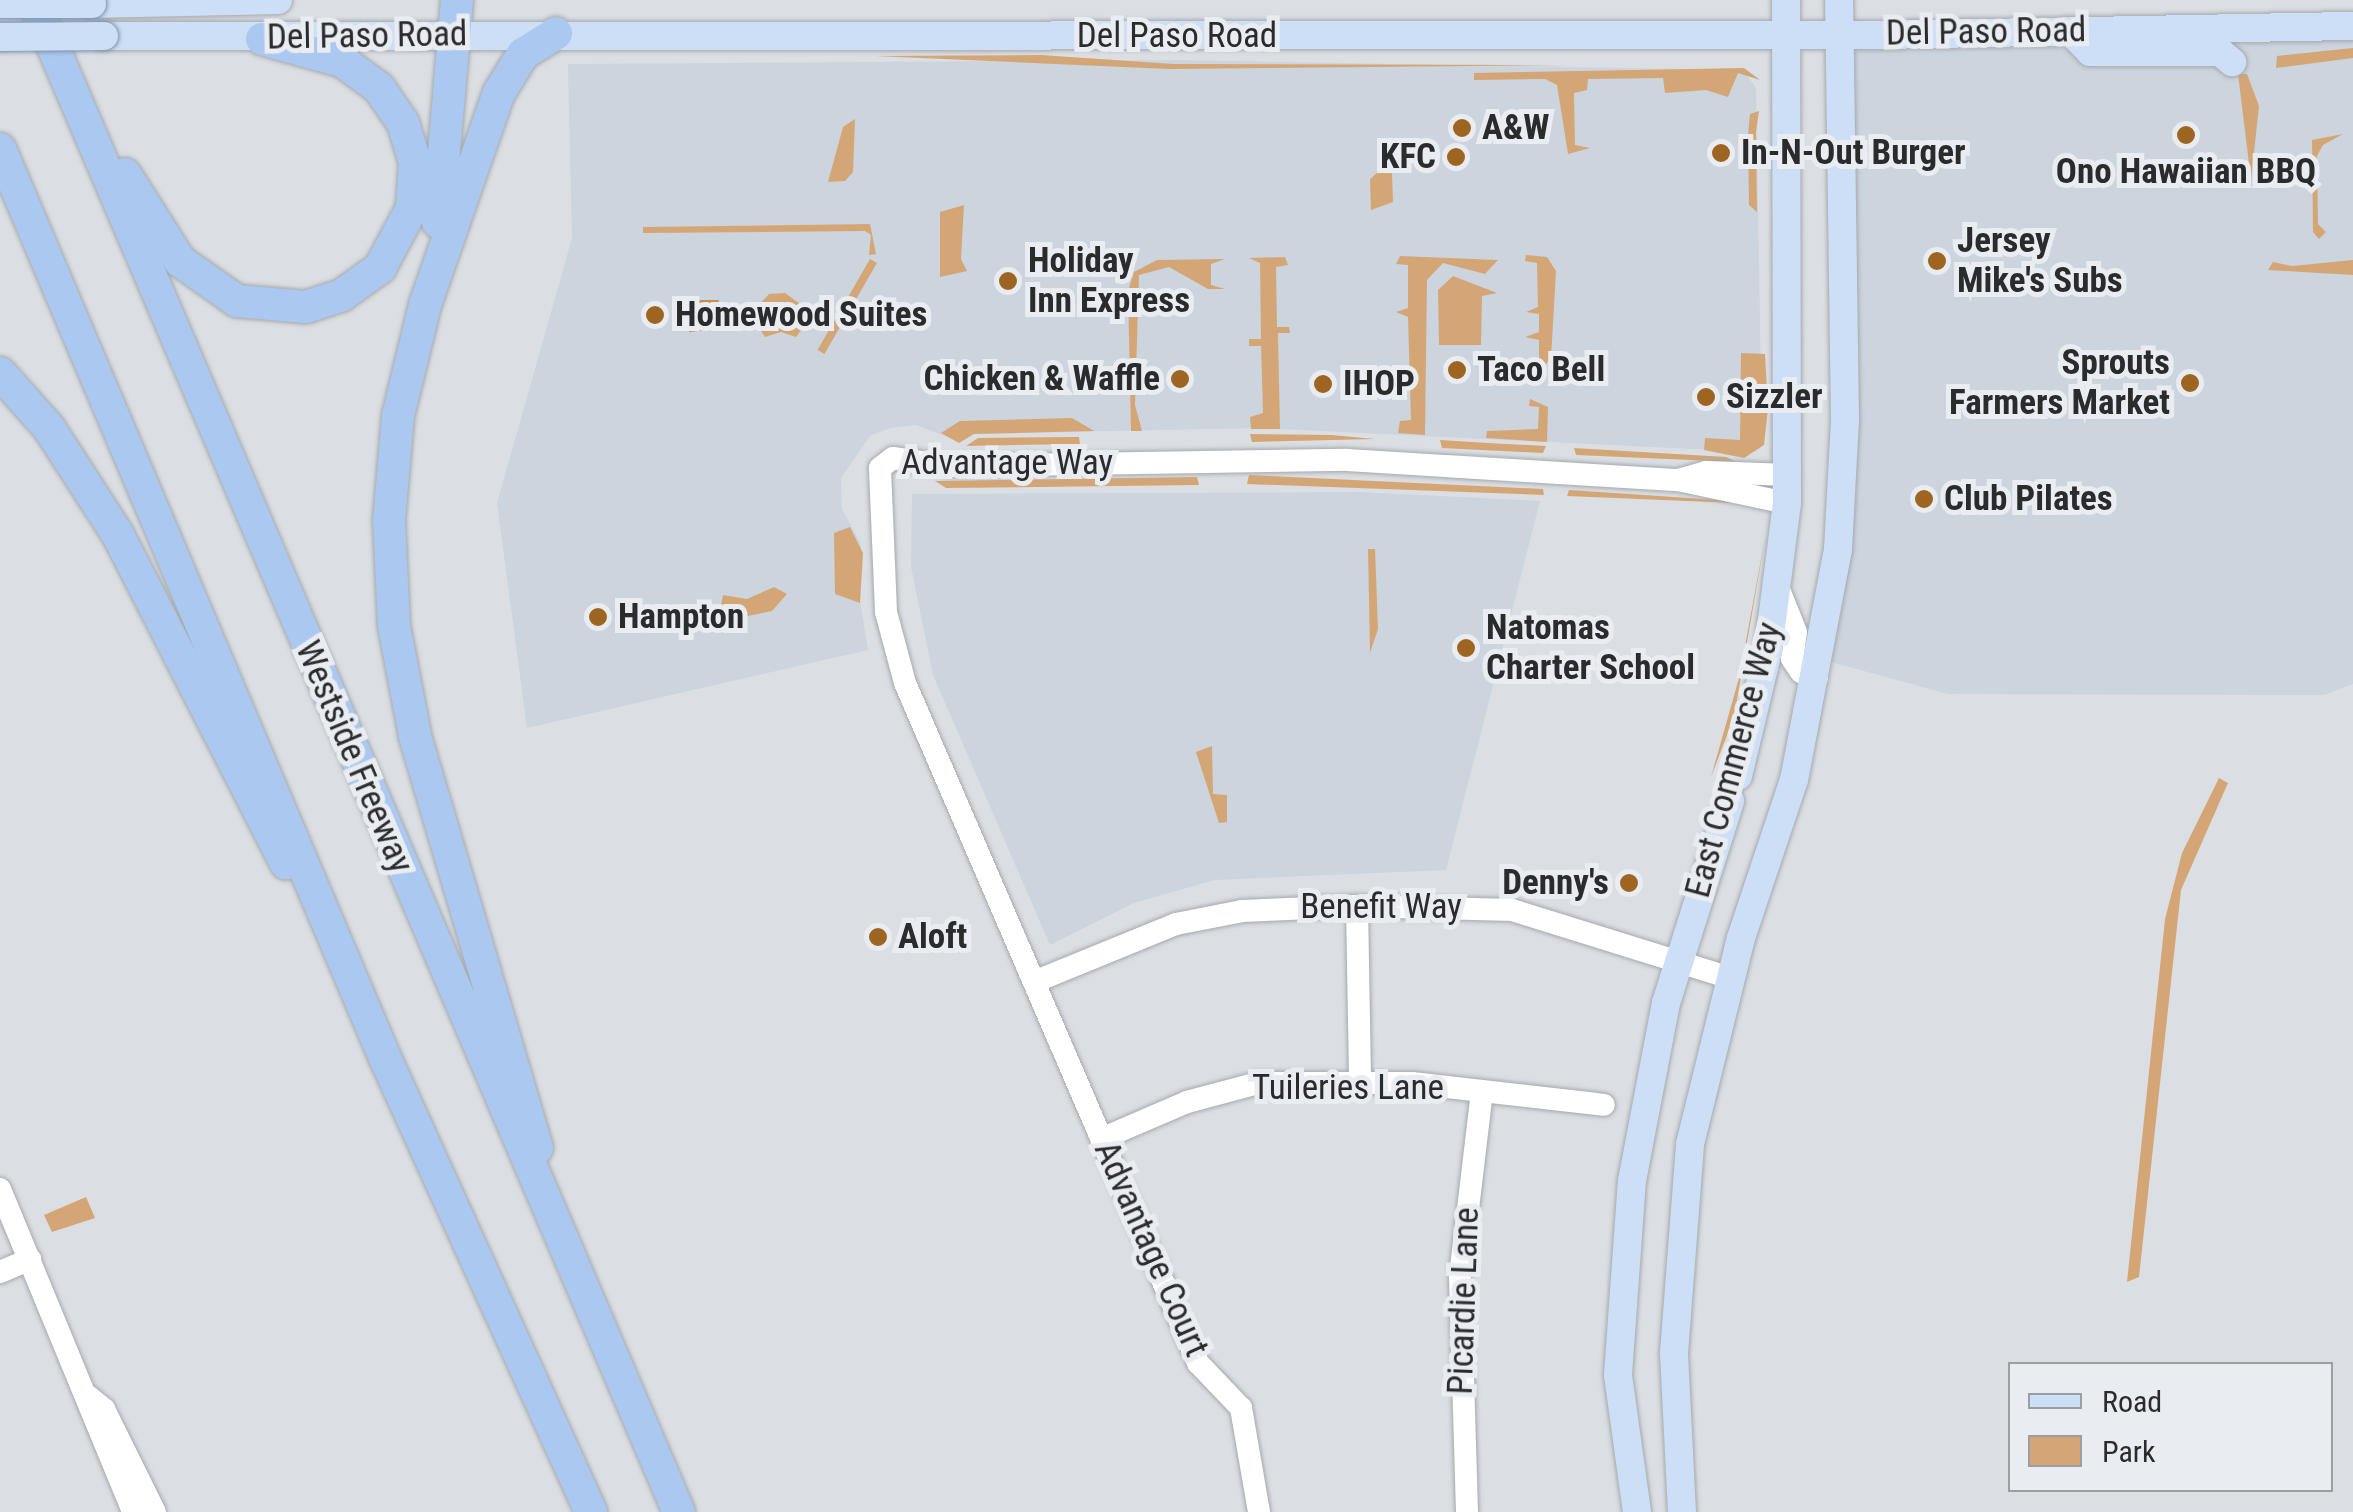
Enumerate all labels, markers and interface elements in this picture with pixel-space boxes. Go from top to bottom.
street label: Del Paso Road [1886,9,2086,55]
street label: Del Paso Road [267,13,467,59]
street label: Del Paso Road [1077,15,1277,57]
place label: A&W [1482,107,1549,149]
marker: A&W [1451,117,1473,139]
marker: Ono Hawaiian BBQ [2175,124,2197,146]
place label: In-N-Out Burger [1741,132,1966,174]
place label: KFC [1380,136,1436,178]
marker: In-N-Out Burger [1710,142,1732,164]
marker: KFC [1445,146,1467,168]
place label: Ono Hawaiian BBQ [2056,151,2316,193]
place label: Jersey Mike's Subs [1957,220,2123,302]
place label: Holiday Inn Express [1028,240,1190,322]
marker: Jersey Mike's Subs [1926,250,1948,272]
marker: Holiday Inn Express [997,270,1019,292]
place label: Homewood Suites [675,294,927,336]
marker: Homewood Suites [644,304,666,326]
place label: Sprouts Farmers Market [1949,342,2170,424]
place label: Taco Bell [1477,349,1605,391]
place label: Chicken & Waffle [924,358,1160,400]
marker: Taco Bell [1446,359,1468,381]
place label: IHOP [1343,363,1415,405]
marker: Chicken & Waffle [1169,368,1191,390]
marker: Sprouts Farmers Market [2179,372,2201,394]
marker: IHOP [1312,373,1334,395]
place label: Sizzler [1726,376,1823,418]
marker: Sizzler [1695,386,1717,408]
street label: Advantage Way [901,442,1113,484]
place label: Club Pilates [1944,478,2113,520]
marker: Club Pilates [1913,488,1935,510]
place label: Hampton [618,596,744,638]
marker: Hampton [587,606,609,628]
place label: Natomas Charter School [1486,607,1695,689]
street label: East Commerce Way [1677,618,1791,902]
street label: Westside Freeway [286,635,422,879]
marker: Natomas Charter School [1455,637,1477,659]
place label: Denny's [1502,862,1609,904]
marker: Denny's [1618,872,1640,894]
street label: Benefit Way [1300,886,1462,928]
place label: Aloft [898,916,967,958]
marker: Aloft [867,926,889,948]
street label: Tuileries Lane [1252,1067,1444,1109]
street label: Advantage Court [1085,1135,1217,1363]
street label: Picardie Lane [1440,1207,1488,1395]
legend [2008,1362,2333,1492]
text: Road [2102,1384,2162,1419]
text: Park [2102,1434,2156,1469]

